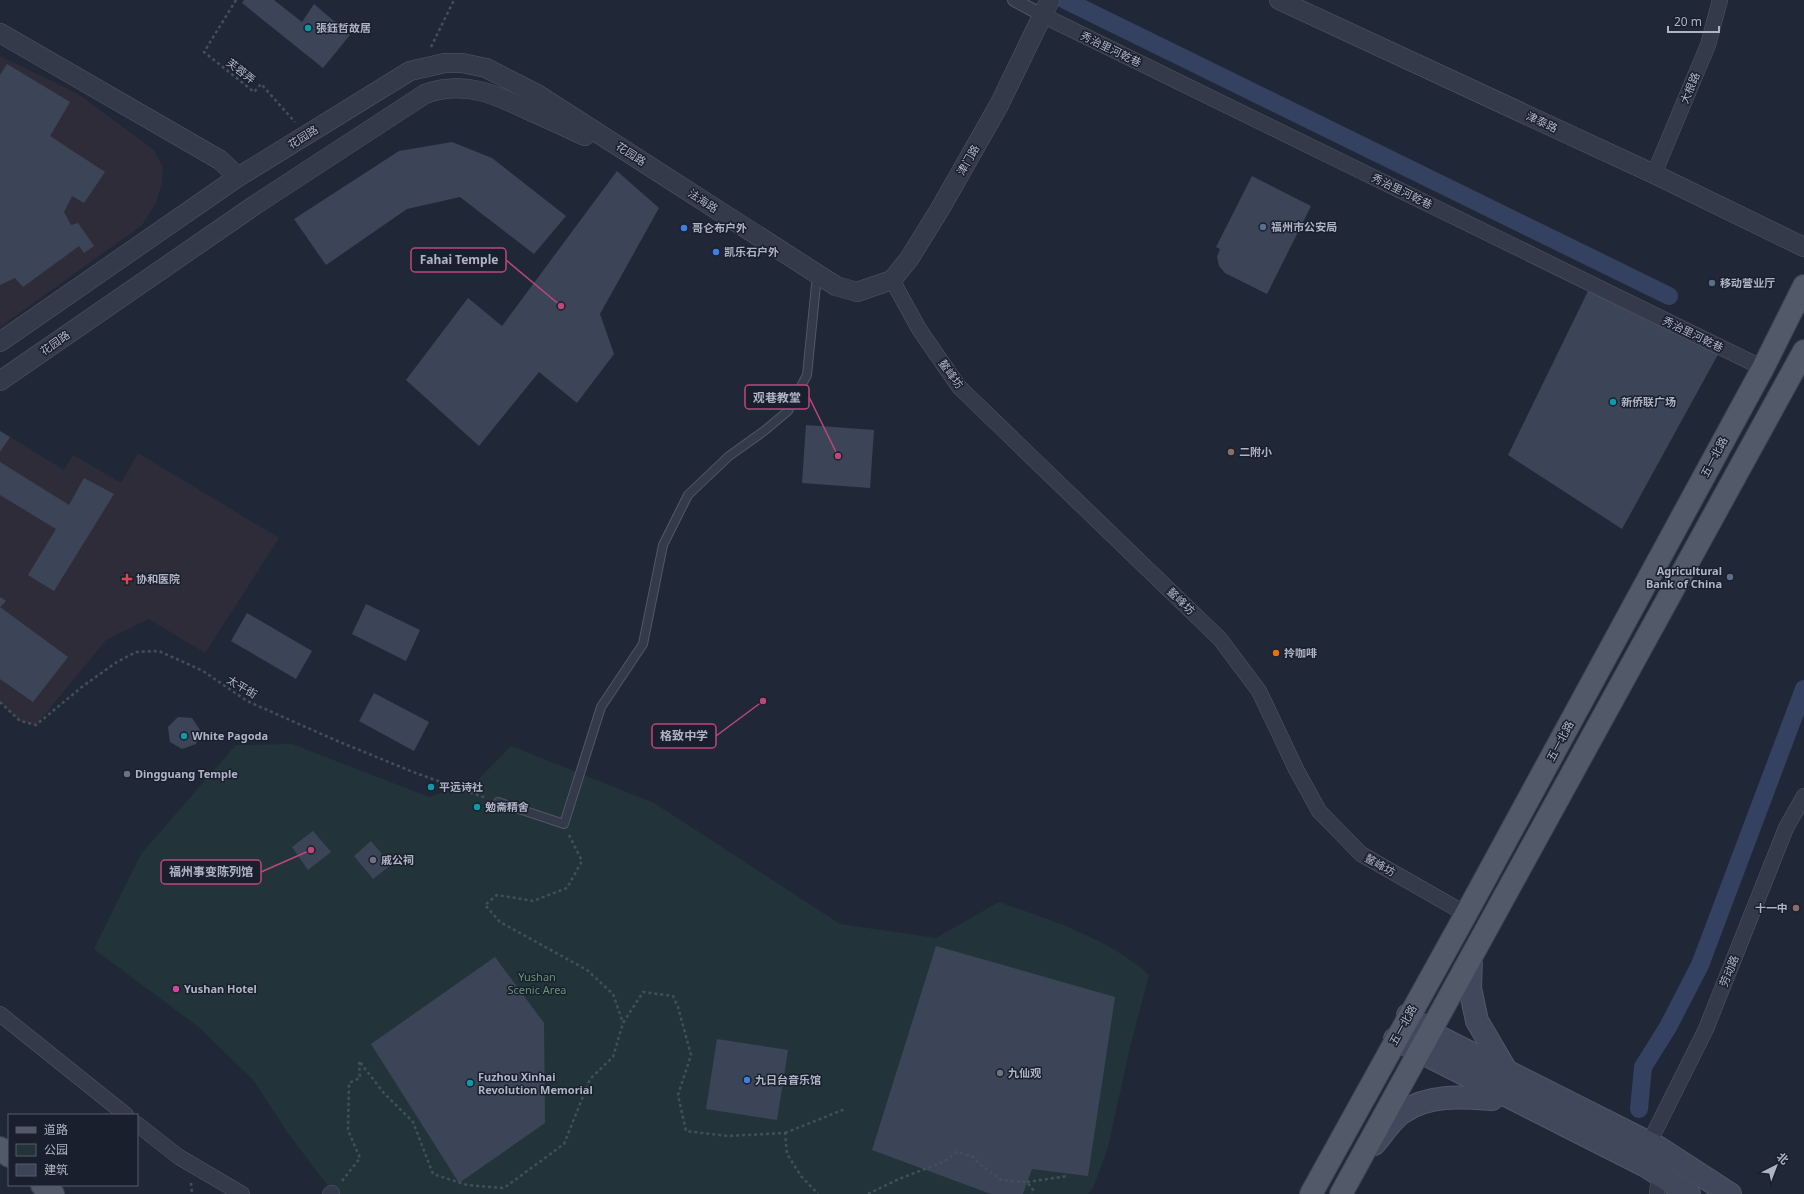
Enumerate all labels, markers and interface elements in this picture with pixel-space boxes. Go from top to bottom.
scale bar [1668,8,1719,34]
text: 20 m [1674,13,1702,30]
place label: 張鈺哲故居 [316,20,371,35]
marker: 張鈺哲故居 [303,23,313,33]
street label: 秀治里河乾巷 [1078,27,1144,70]
street label: 芙蓉弄 [224,55,259,87]
street label: 大根路 [1676,70,1703,106]
street label: 津泰路 [1524,108,1560,135]
street label: 花园路 [285,121,321,152]
street label: 花园路 [613,138,649,169]
street label: 津门路 [953,142,982,178]
street label: 秀治里河乾巷 [1369,169,1435,212]
street label: 法海路 [685,185,721,216]
place label: 福州市公安局 [1271,219,1337,234]
place label: 哥仑布户外 [692,220,747,235]
marker: 福州市公安局 [1258,222,1268,232]
marker: 哥仑布户外 [679,223,689,233]
place label: 凯乐石户外 [724,244,779,259]
marker: 凯乐石户外 [711,247,721,257]
callout: Fahai Temple [411,248,506,272]
text: Fahai Temple [420,251,498,268]
place label: 移动营业厅 [1720,275,1775,290]
marker: 移动营业厅 [1707,278,1717,288]
street label: 秀治里河乾巷 [1660,312,1726,355]
street label: 花园路 [37,327,73,358]
street label: 鳌峰坊 [935,356,967,391]
callout: 观巷教堂 [745,385,809,409]
text: 观巷教堂 [753,389,801,406]
place label: 新侨联广场 [1621,394,1676,409]
marker: 新侨联广场 [1608,397,1618,407]
street label: 五一北路 [1697,434,1731,480]
place label: 二附小 [1239,444,1272,459]
marker: 二附小 [1226,447,1236,457]
place label: Agricultural Bank of China [1646,563,1722,591]
place label: 协和医院 [136,571,180,586]
marker: Agricultural Bank of China [1725,572,1735,582]
marker: 协和医院 [121,573,133,585]
street label: 鳌峰坊 [1164,584,1198,617]
place label: 拎咖啡 [1284,645,1317,660]
marker: 拎咖啡 [1271,648,1281,658]
street label: 太平街 [224,672,260,701]
street label: 五一北路 [1543,718,1577,764]
callout: 格致中学 [652,724,716,748]
text: 格致中学 [660,727,708,744]
place label: White Pagoda [192,728,268,743]
marker: White Pagoda [179,731,189,741]
place label: Dingguang Temple [135,766,238,781]
marker: Dingguang Temple [122,769,132,779]
place label: 平远诗社 [439,779,483,794]
marker: 平远诗社 [426,782,436,792]
place label: 勉斋精舍 [485,799,529,814]
marker: 勉斋精舍 [472,802,482,812]
street label: 鳌峰坊 [1362,850,1398,879]
place label: 戚公祠 [381,852,414,867]
marker: 戚公祠 [368,855,378,865]
callout: 福州事变陈列馆 [161,860,261,884]
text: 福州事变陈列馆 [169,863,253,880]
place label: 十一中 [1755,900,1788,915]
marker: 十一中 [1791,903,1801,913]
street label: 劳动路 [1715,953,1742,989]
park label: Yushan Scenic Area [507,969,567,997]
place label: Yushan Hotel [184,981,257,996]
marker: Yushan Hotel [171,984,181,994]
street label: 五一北路 [1385,1002,1420,1048]
place label: 九仙观 [1008,1065,1041,1080]
marker: 九仙观 [995,1068,1005,1078]
place label: Fuzhou Xinhai Revolution Memorial [478,1069,593,1097]
place label: 九日台音乐馆 [755,1072,821,1087]
marker: 九日台音乐馆 [742,1075,752,1085]
marker: Fuzhou Xinhai Revolution Memorial [465,1078,475,1088]
legend [8,1114,138,1186]
text: 道路 [44,1121,68,1138]
text: 公园 [44,1141,68,1158]
north arrow [1756,1146,1796,1186]
text: 北 [1774,1149,1792,1167]
text: 建筑 [44,1161,68,1178]

